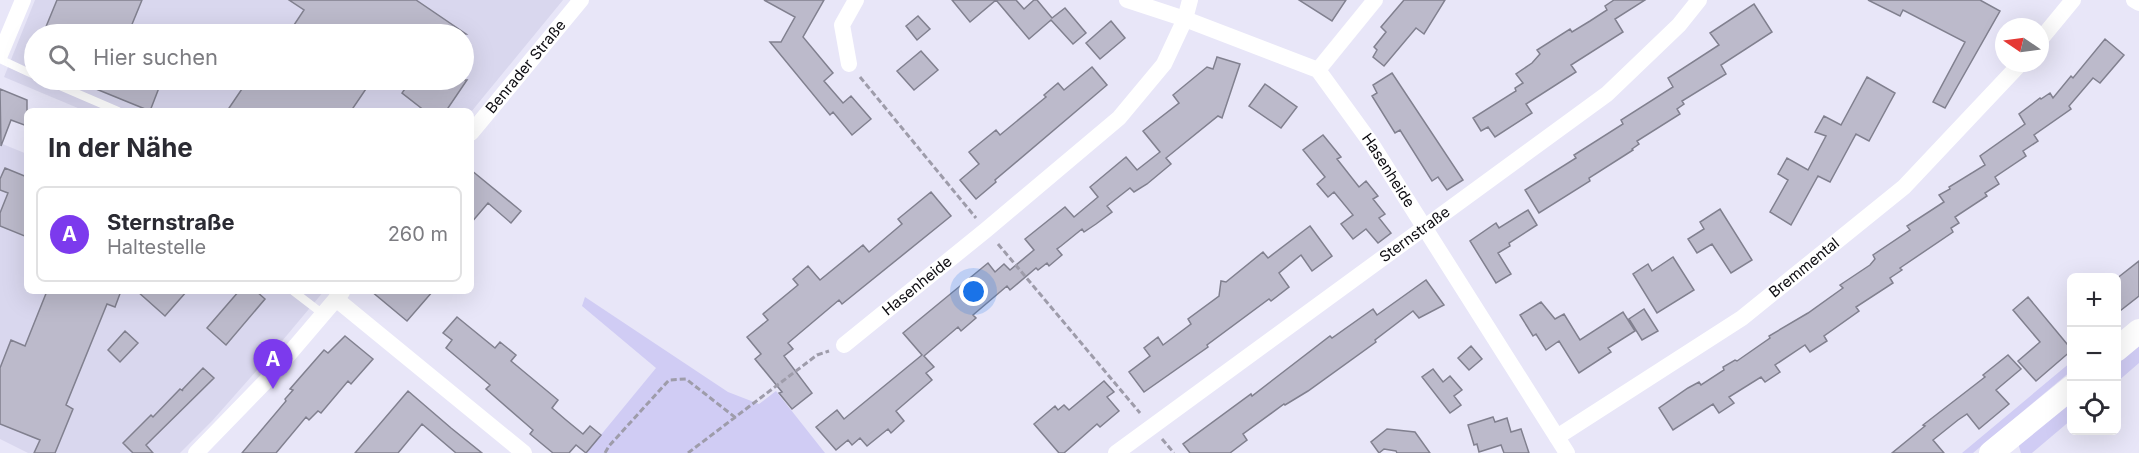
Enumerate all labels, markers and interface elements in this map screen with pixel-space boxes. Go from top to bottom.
street label: Benrader Straße [481,16,570,117]
north arrow [1995,18,2049,72]
search box [24,24,474,90]
icon: search [45,41,78,74]
text: Hier suchen [93,44,218,70]
street label: Hasenheide [1358,129,1419,211]
text: In der Nähe [48,132,193,163]
street label: Sternstraße [1375,202,1453,266]
text: Sternstraße [107,209,235,235]
text: A [62,222,77,246]
text: 260 m [388,222,448,246]
street label: Bremmental [1765,233,1843,301]
text: Haltestelle [107,235,206,259]
street label: Hasenheide [878,252,955,319]
map controls [2067,273,2121,435]
button: + [2067,273,2121,327]
your location [959,277,988,306]
button: − [2067,327,2121,381]
pin: A [254,340,292,389]
button: locate [2067,381,2121,435]

